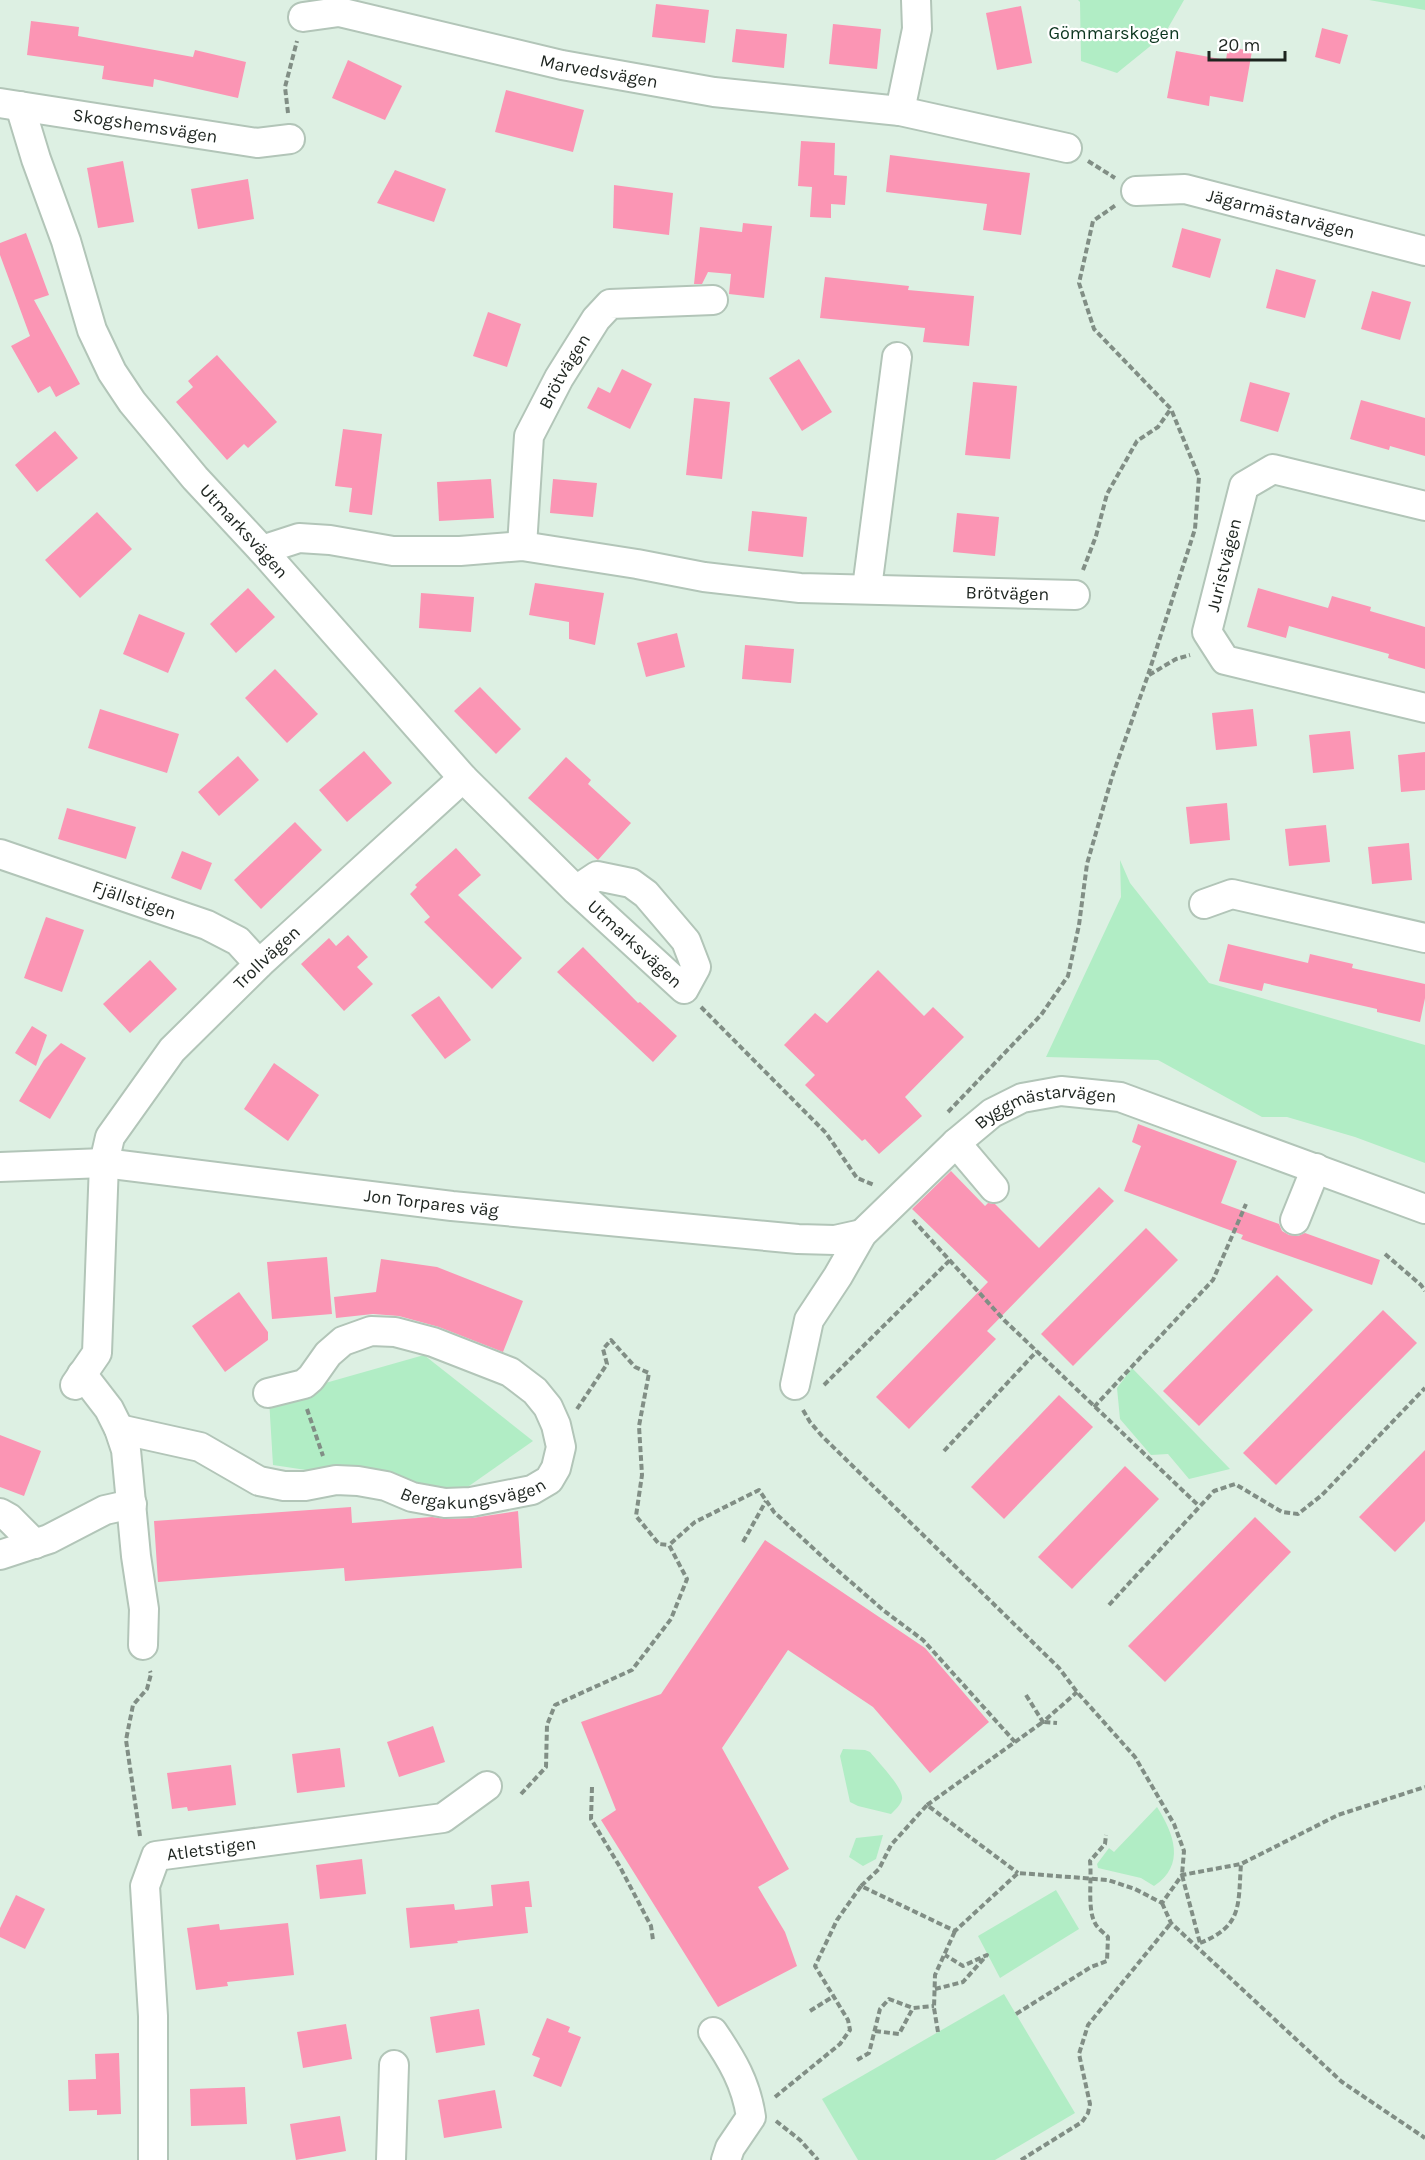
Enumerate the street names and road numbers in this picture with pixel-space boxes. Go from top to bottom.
street label: Marvedsvägen [538,49,660,93]
street label: Skogshemsvägen [71,103,219,148]
street label: Jägarmästarvägen [1204,184,1357,243]
street label: Brötvägen [534,330,595,413]
street label: Utmarksvägen [195,479,293,583]
street label: Juristvägen [1202,516,1246,614]
street label: Brötvägen [965,581,1050,605]
street label: Fjällstigen [90,876,179,925]
street label: Utmarksvägen [583,895,687,993]
street label: Trollvägen [229,921,305,994]
street label: Byggmästarvägen [970,1080,1118,1134]
street label: Jon Torpares väg [363,1184,500,1221]
street label: Bergakungsvägen [397,1473,550,1514]
street label: Atletstigen [165,1832,257,1865]

